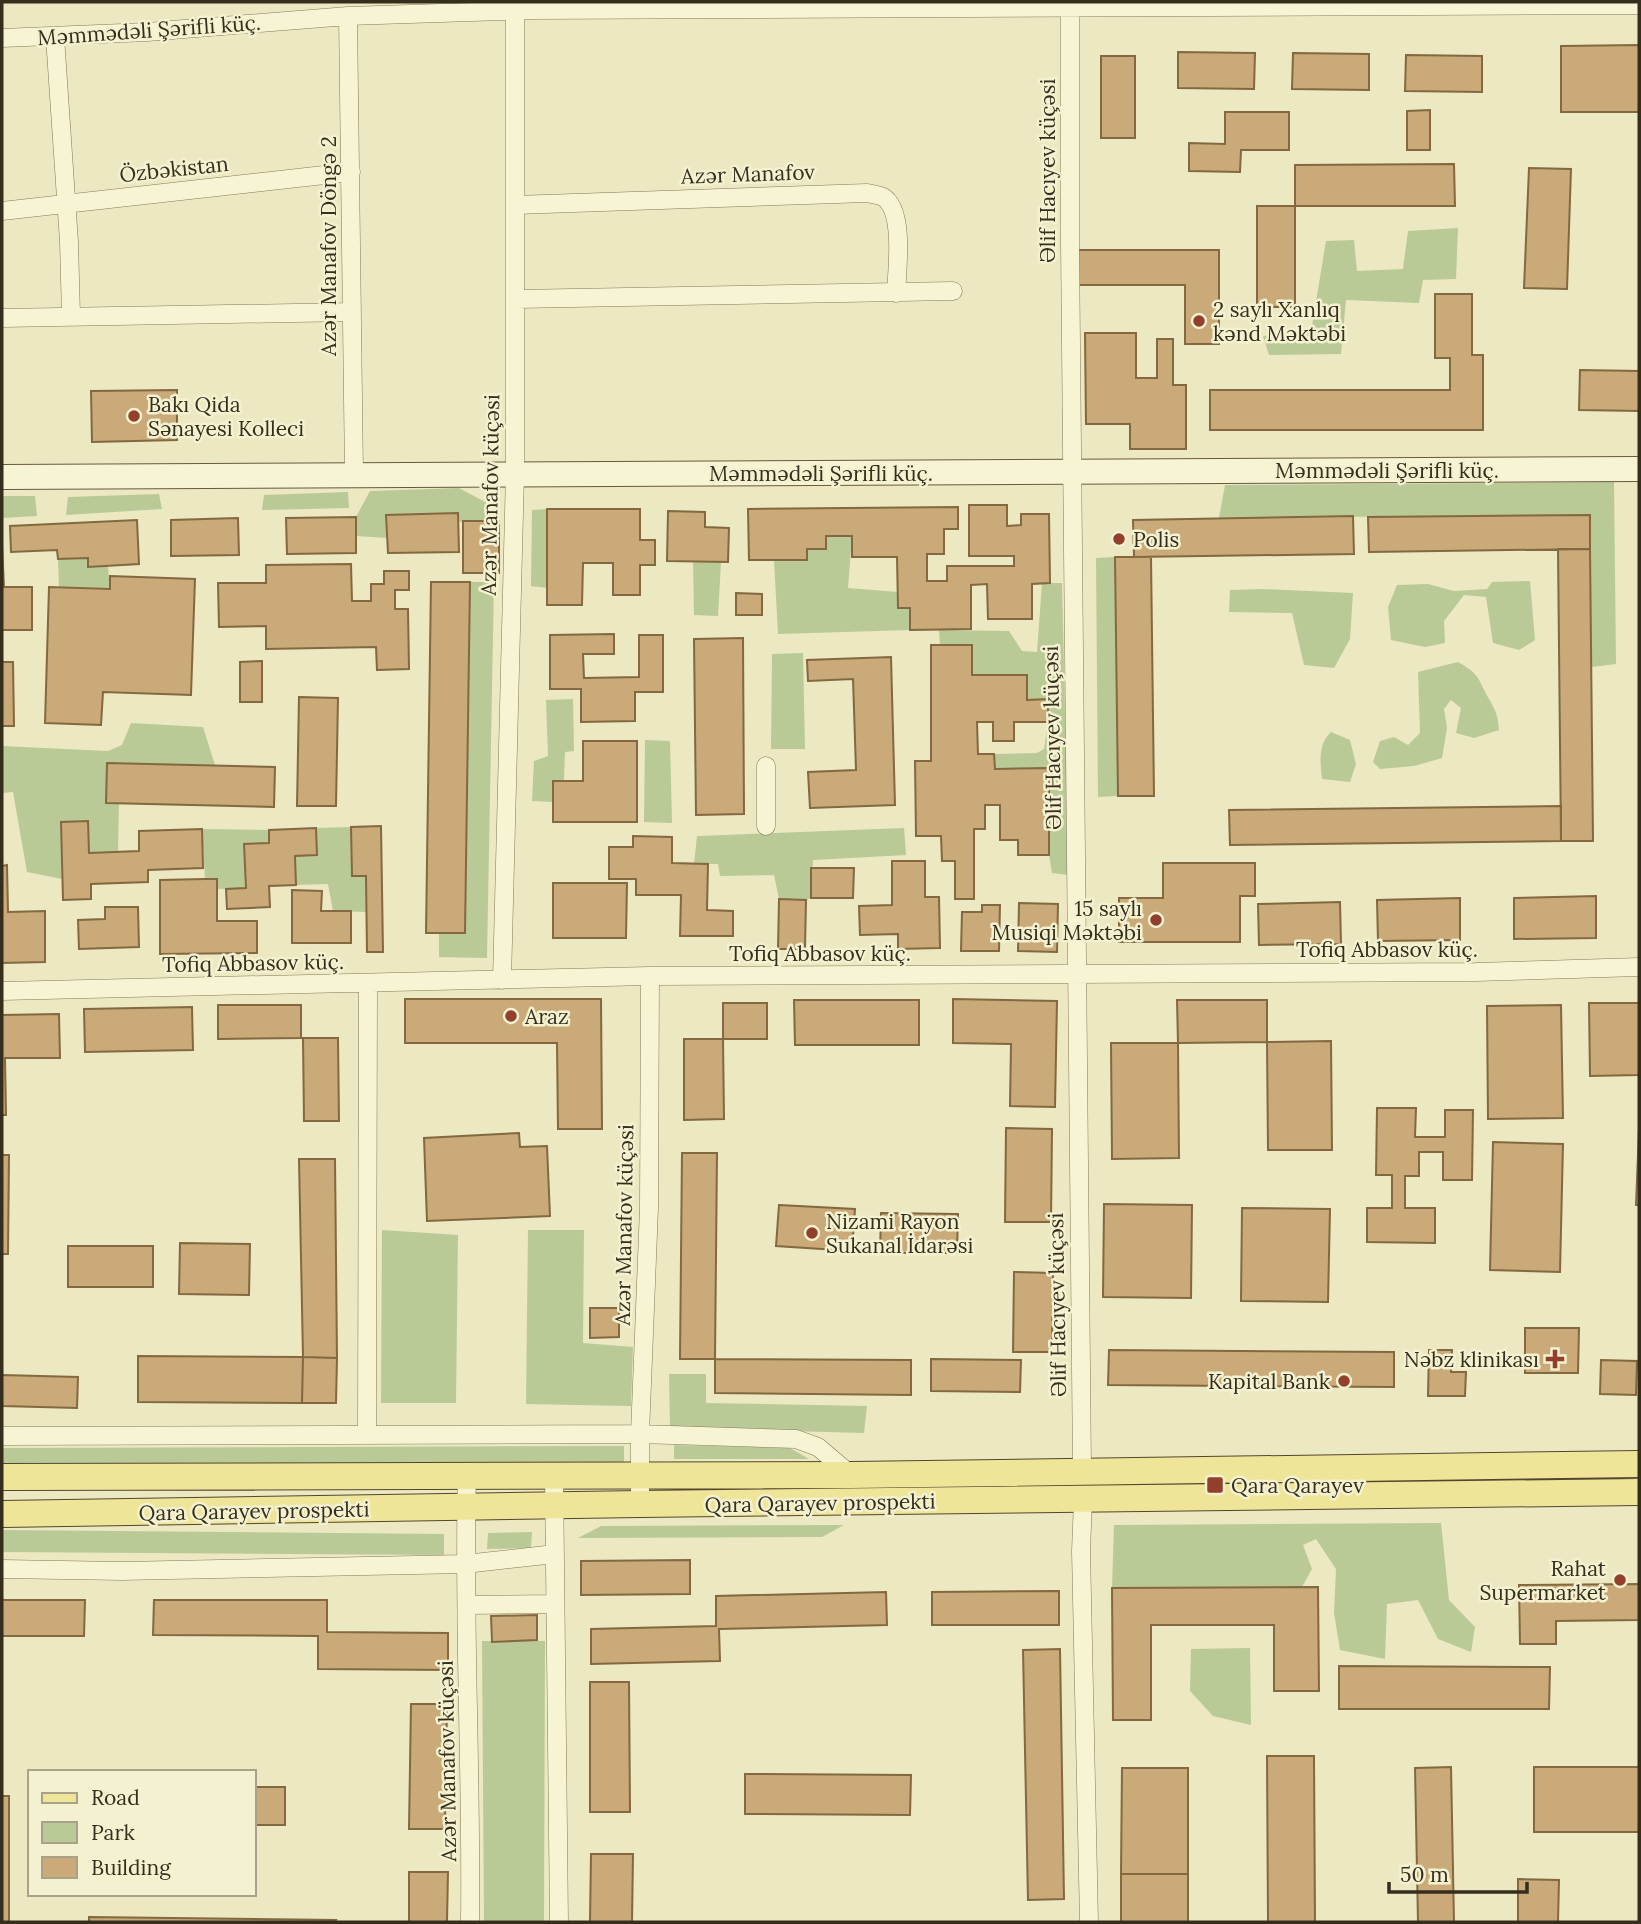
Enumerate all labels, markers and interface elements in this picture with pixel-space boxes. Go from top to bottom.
street label: Məmmədəli Şərifli küç. [36,9,262,51]
street label: Əlif Hacıyev küçəsi [1034,79,1061,263]
street label: Azər Manafov Döngə 2 [315,136,342,357]
street label: Özbəkistan [118,150,230,188]
street label: Azər Manafov [680,158,816,190]
place label: 2 saylı Xanlıq kənd Məktəbi [1213,296,1346,347]
marker: 2 saylı Xanlıq kənd Məktəbi [1191,313,1207,329]
place label: Bakı Qida Sənayesi Kolleci [148,391,304,442]
street label: Azər Manafov küçəsi [475,394,505,597]
marker: Bakı Qida Sənayesi Kolleci [126,408,142,424]
street label: Məmmədəli Şərifli küç. [1275,457,1499,484]
street label: Məmmədəli Şərifli küç. [709,460,933,487]
place label: Polis [1133,526,1179,553]
marker: Polis [1111,531,1127,547]
street label: Əlif Hacıyev küçəsi [1037,645,1067,831]
place label: 15 saylı Musiqi Məktəbi [991,895,1142,946]
marker: 15 saylı Musiqi Məktəbi [1148,912,1164,928]
street label: Tofiq Abbasov küç. [1296,936,1478,963]
street label: Tofiq Abbasov küç. [729,940,911,967]
street label: Tofiq Abbasov küç. [162,948,344,978]
place label: Araz [524,1003,569,1030]
marker: Araz [503,1008,519,1024]
street label: Azər Manafov küçəsi [609,1124,639,1327]
place label: Nizami Rayon Sukanal İdarəsi [826,1208,973,1259]
street label: Əlif Hacıyev küçəsi [1042,1212,1072,1398]
marker: Nizami Rayon Sukanal İdarəsi [804,1225,820,1241]
place label: Nəbz klinikası [1404,1346,1539,1373]
marker: Nəbz klinikası [1545,1349,1565,1369]
place label: Kapital Bank [1208,1368,1331,1395]
marker: Kapital Bank [1336,1373,1352,1389]
place label: Qara Qarayev [1231,1472,1364,1499]
marker: Qara Qarayev [1205,1475,1225,1495]
street label: Qara Qarayev prospekti [704,1487,936,1519]
street label: Qara Qarayev prospekti [138,1495,370,1527]
place label: Rahat Supermarket [1480,1555,1607,1606]
marker: Rahat Supermarket [1612,1572,1628,1588]
street label: Azər Manafov küçəsi [432,1660,462,1863]
legend [28,1770,256,1896]
text: Road [91,1784,140,1811]
text: Park [91,1819,135,1846]
scale bar [1389,1850,1527,1894]
text: Building [91,1854,171,1881]
text: 50 m [1400,1861,1449,1888]

